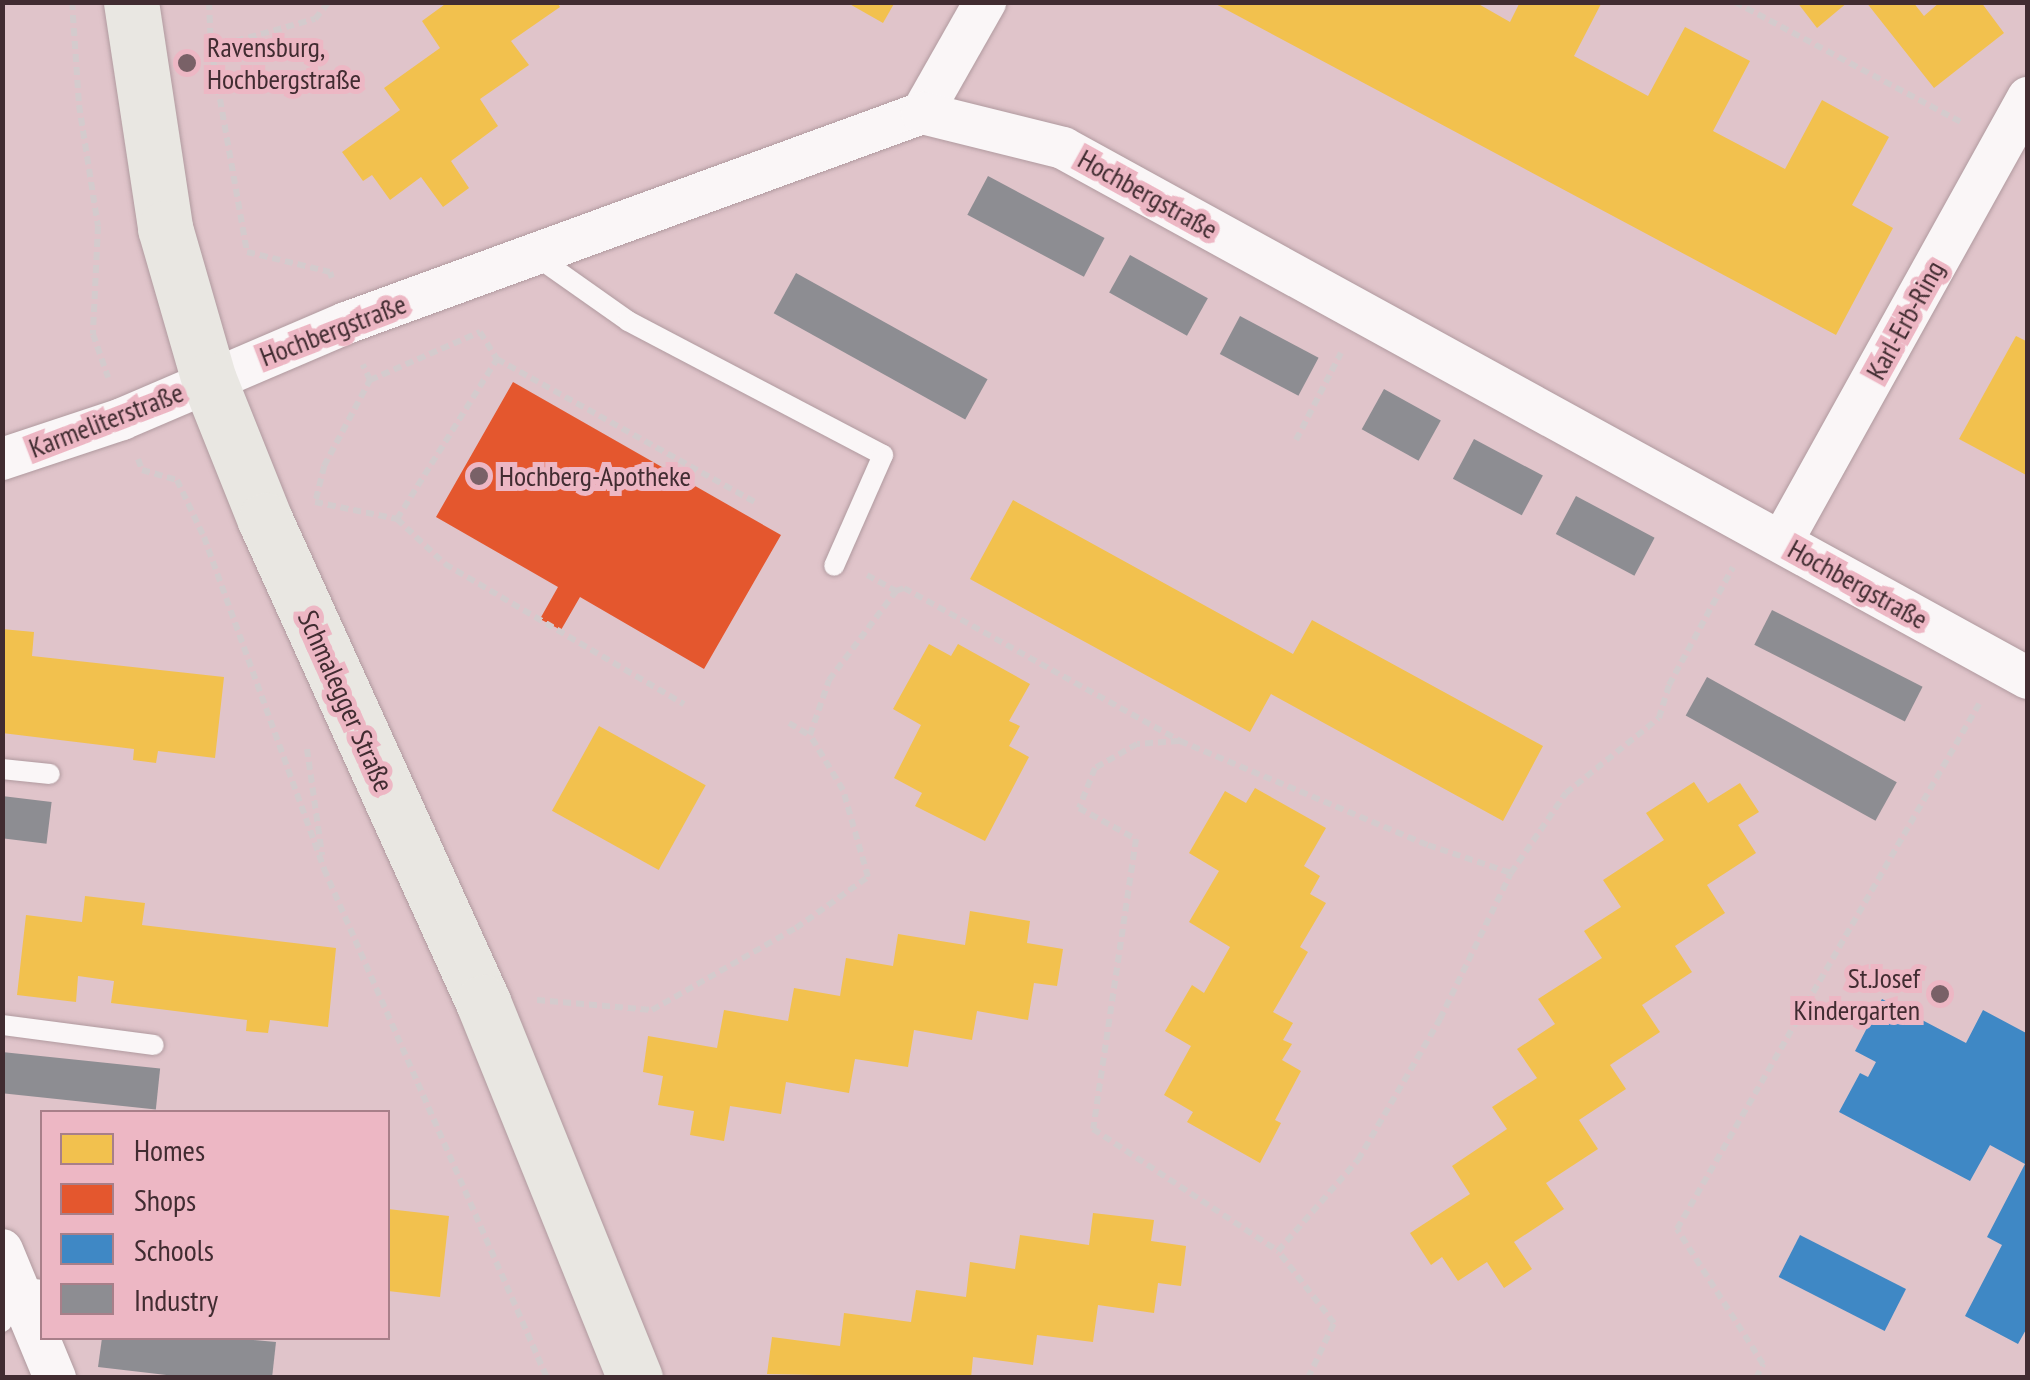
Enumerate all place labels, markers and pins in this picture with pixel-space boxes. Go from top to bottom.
place label: Ravensburg, Hochbergstraße [207,30,361,96]
marker: Ravensburg, Hochbergstraße [176,52,198,74]
place label: Hochberg-Apotheke [499,459,691,493]
marker: Hochberg-Apotheke [468,465,490,487]
place label: St.Josef Kindergarten [1793,961,1920,1027]
marker: St.Josef Kindergarten [1929,983,1951,1005]

